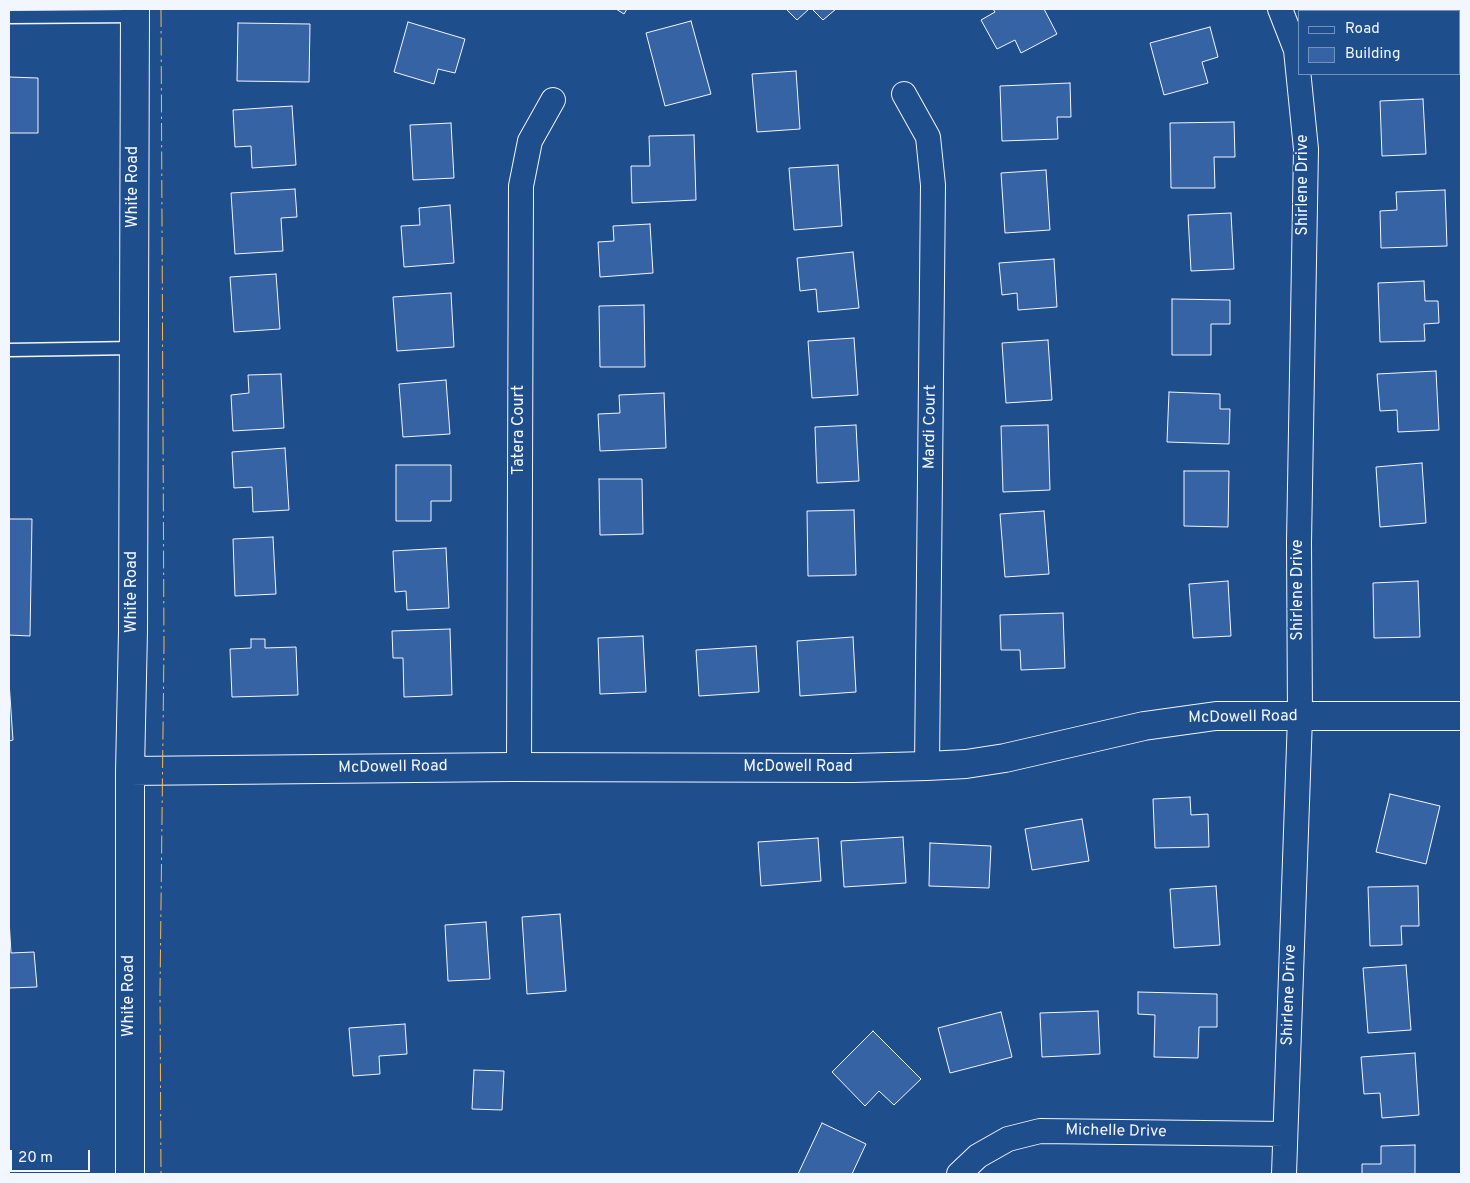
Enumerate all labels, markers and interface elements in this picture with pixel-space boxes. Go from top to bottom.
legend [1298,10,1460,75]
text: Road [1345,20,1380,39]
text: Building [1345,45,1400,64]
street label: Shirlene Drive [1294,134,1314,236]
street label: White Road [124,146,144,228]
street label: Tatera Court [510,385,530,475]
street label: Mardi Court [921,385,941,469]
street label: Shirlene Drive [1289,539,1309,641]
street label: White Road [123,551,143,633]
street label: McDowell Road [1188,707,1298,729]
street label: McDowell Road [338,757,448,779]
street label: McDowell Road [743,758,853,778]
street label: Shirlene Drive [1279,944,1301,1046]
street label: White Road [120,955,140,1037]
street label: Michelle Drive [1065,1122,1167,1142]
scale bar [12,1140,92,1172]
text: 20 m [18,1149,53,1168]

